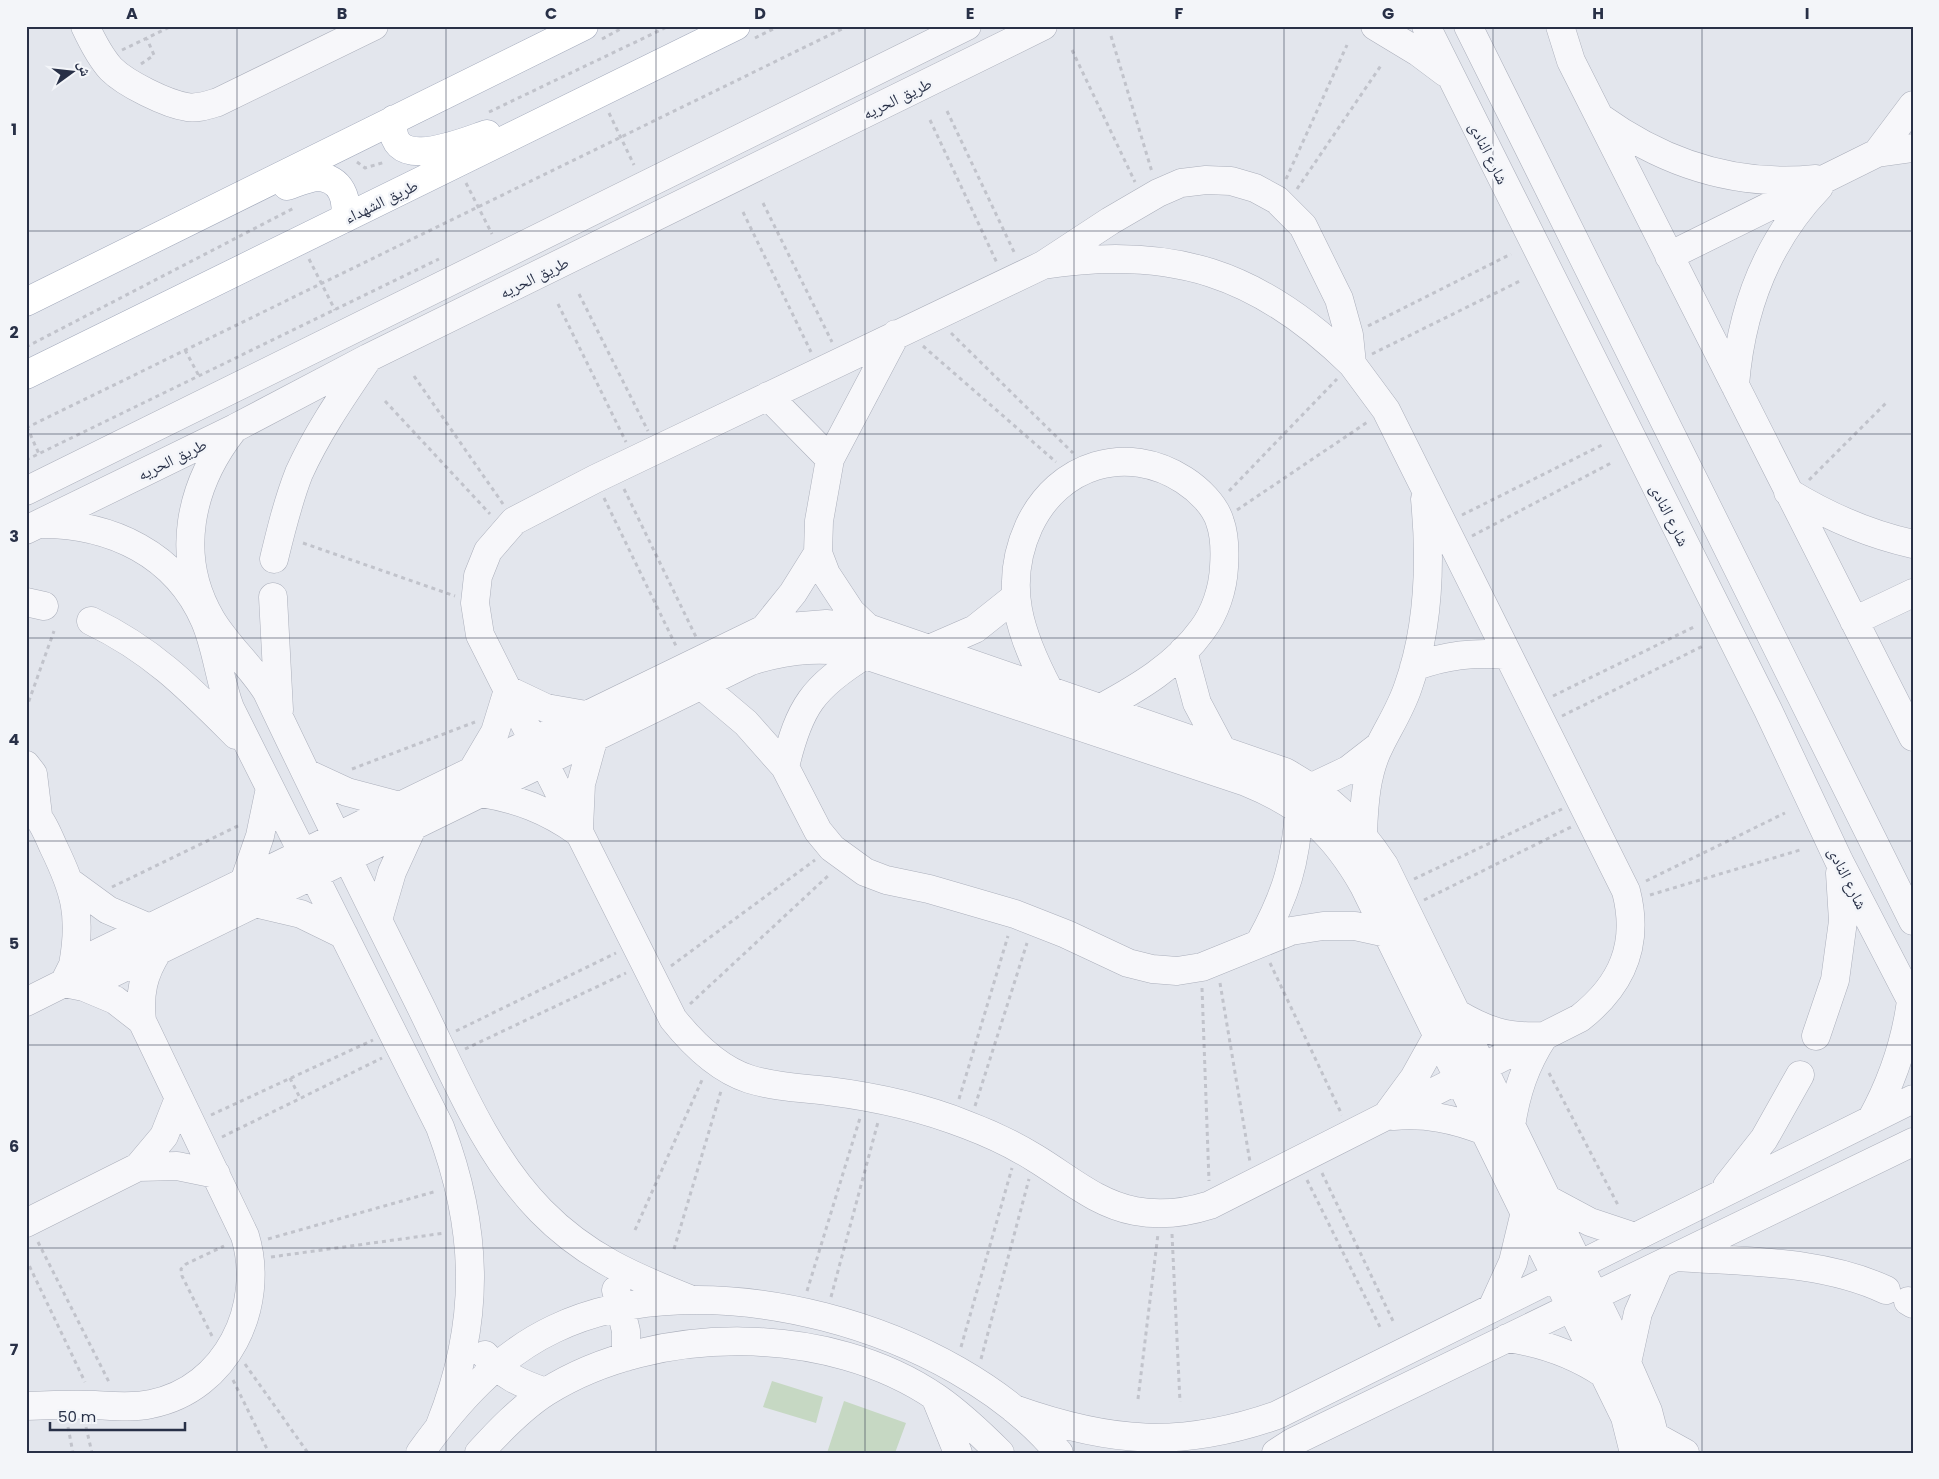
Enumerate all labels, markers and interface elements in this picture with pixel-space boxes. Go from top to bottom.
text: A [126,2,138,25]
text: B [337,2,347,25]
text: C [545,2,557,25]
text: D [754,2,766,25]
text: E [966,2,974,25]
text: F [1175,2,1184,25]
text: G [1382,2,1394,25]
text: H [1592,2,1604,25]
text: I [1805,2,1809,25]
north arrow [48,48,98,98]
text: ش [73,59,96,79]
street label: طريق الحريه [859,72,936,125]
text: 1 [11,118,17,141]
street label: شارع النادى [1463,118,1514,188]
street label: طريق الشهداء [341,174,422,229]
street label: طريق الحريه [496,251,573,304]
text: 2 [9,321,19,344]
street label: طريق الحريه [134,433,211,486]
street label: شارع النادى [1644,480,1695,550]
text: 3 [9,525,19,548]
text: 4 [9,728,20,751]
street label: شارع النادى [1822,843,1873,913]
text: 5 [9,932,19,955]
text: 6 [9,1135,19,1158]
text: 7 [10,1338,19,1361]
scale bar [50,1399,185,1431]
text: 50 m [58,1406,96,1427]

